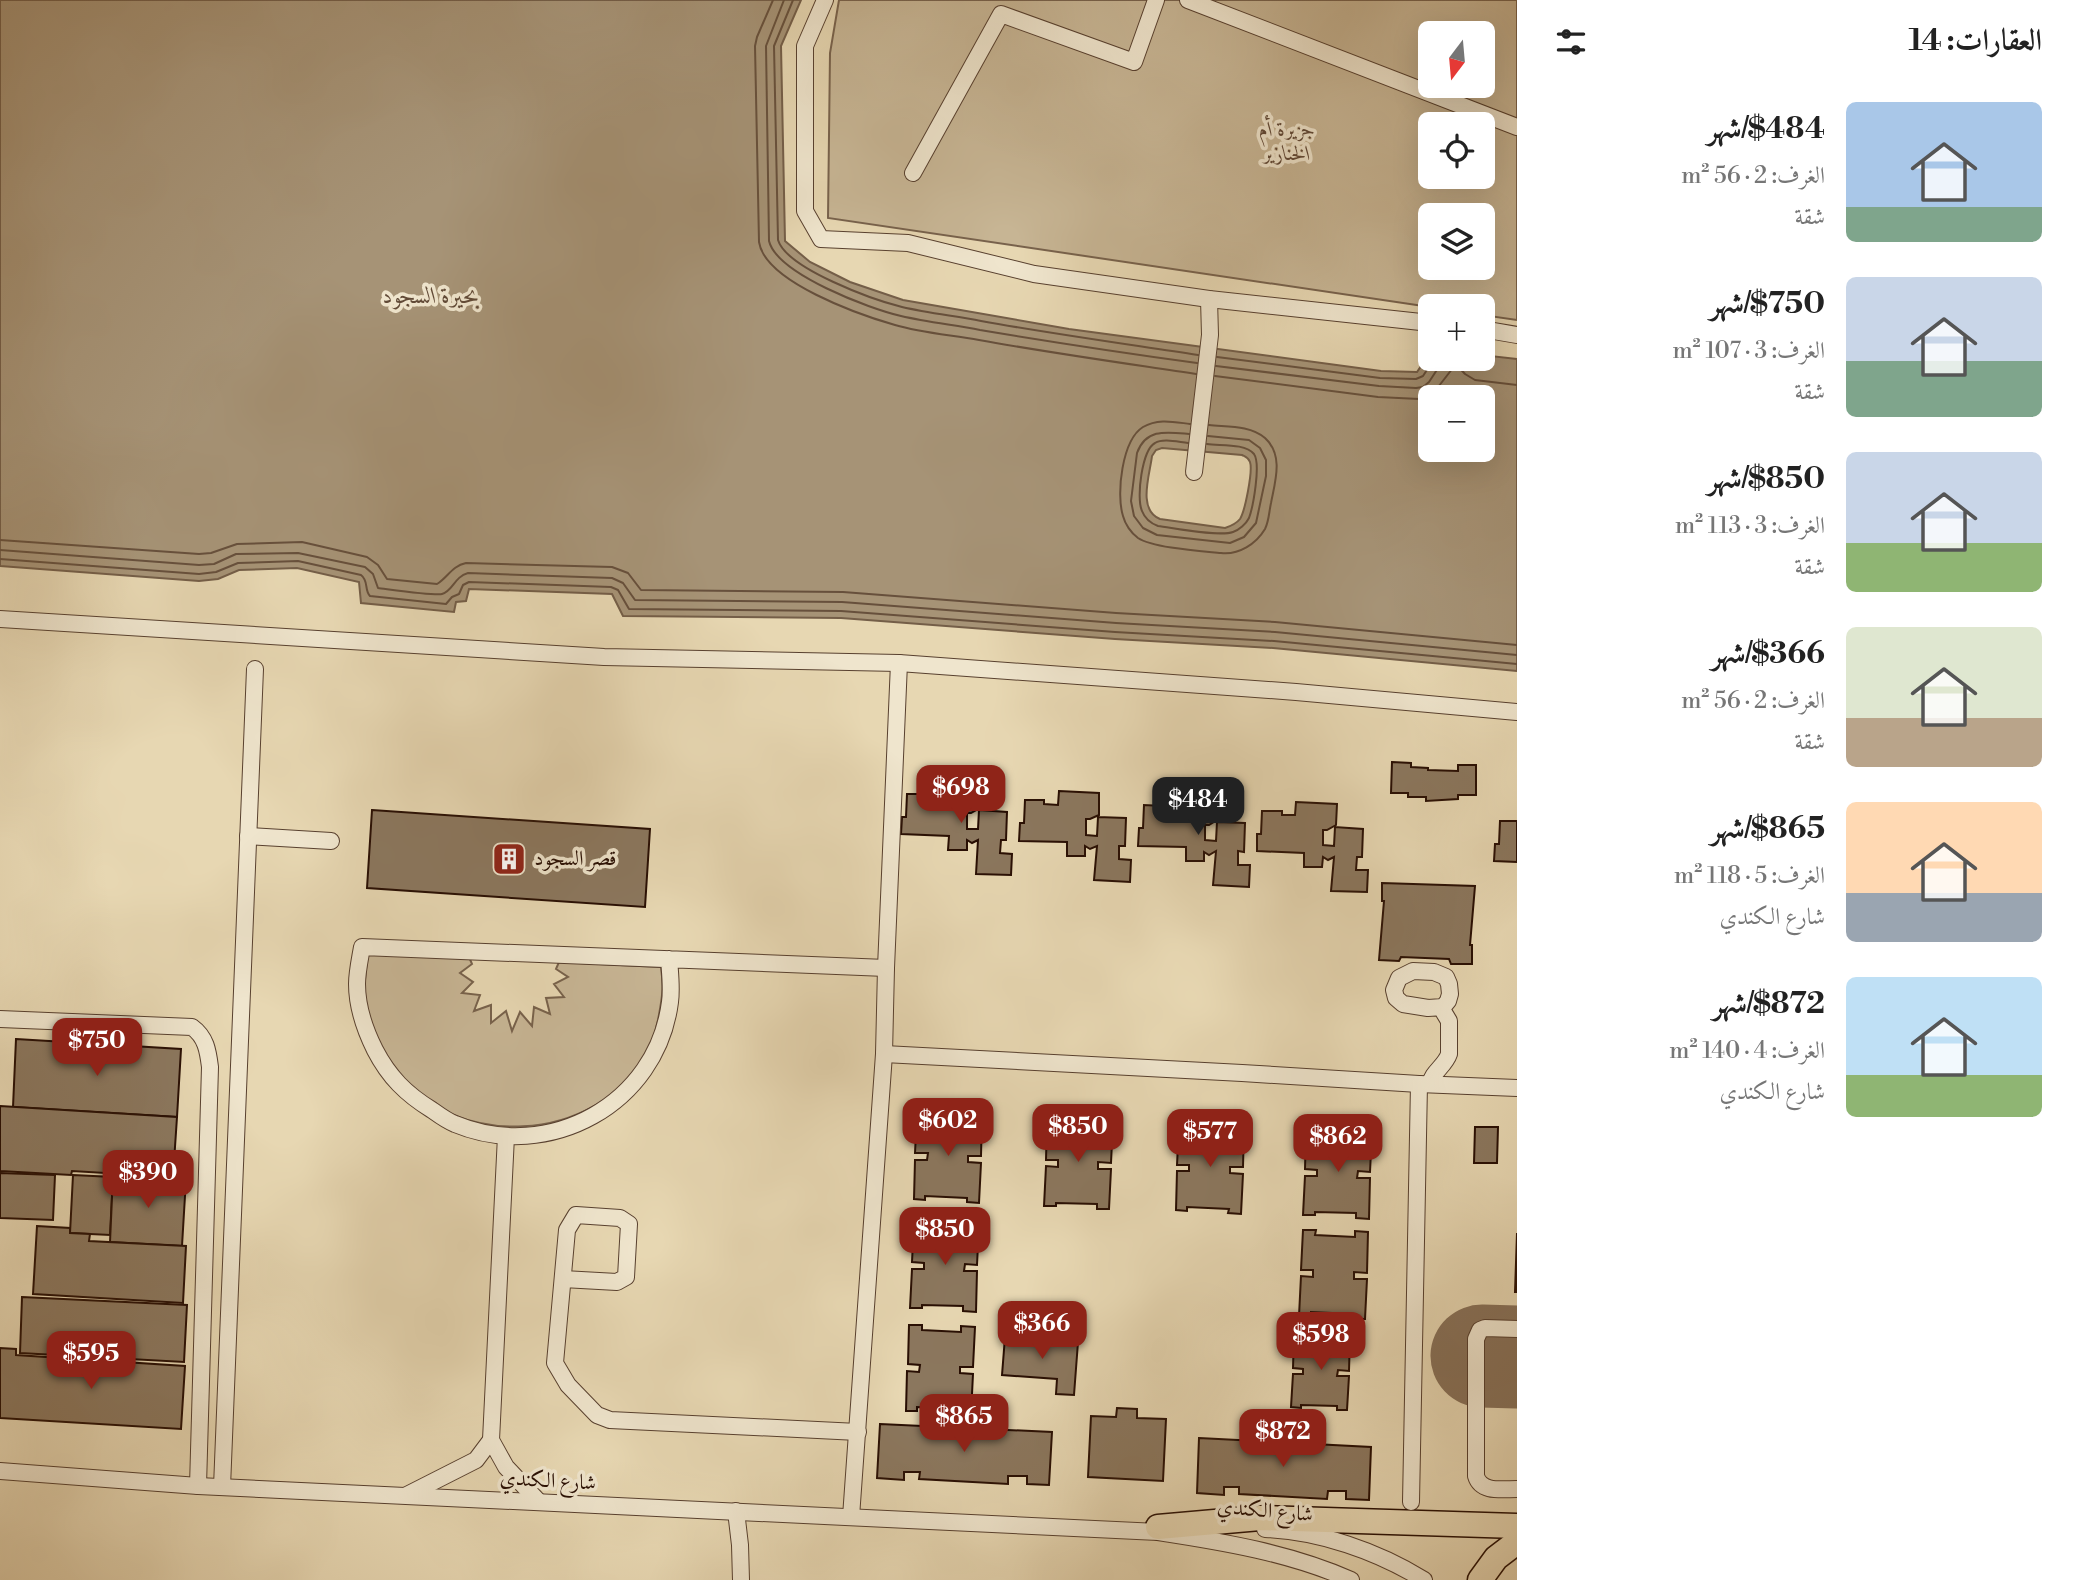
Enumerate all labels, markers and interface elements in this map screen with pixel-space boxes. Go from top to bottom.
north arrow [1418,21,1494,98]
map controls [1418,21,1495,462]
text: العقارات: 14 [1909,22,2042,60]
icon: filters [1552,23,1590,61]
text: $484/شهر [1707,110,1825,148]
button: locate [1418,112,1495,189]
park label: جزيرة أم الخنازير [1259,114,1315,167]
icon: home [1902,130,1986,214]
text: الغرف: 2 · 56 m² [1681,162,1825,190]
button: layers [1418,203,1495,280]
text: شقة [1795,203,1825,231]
water label: بحيرة السجود [382,282,480,310]
text: $750/شهر [1710,285,1825,323]
button: + [1418,294,1495,371]
icon: home [1902,305,1986,389]
text: الغرف: 3 · 107 m² [1672,337,1825,365]
text: شقة [1795,378,1825,406]
button: − [1418,385,1495,462]
text: $850/شهر [1708,460,1825,498]
icon: home [1902,480,1986,564]
text: الغرف: 3 · 113 m² [1675,512,1825,540]
text: شقة [1795,553,1825,581]
text: $366/شهر [1711,635,1825,673]
icon: home [1902,655,1986,739]
text: الغرف: 2 · 56 m² [1681,687,1825,715]
text: شقة [1795,728,1825,756]
pin: $698 [920,766,1002,825]
text: $698 [932,774,990,802]
pin: $484 [1157,778,1239,837]
text: $484 [1168,786,1228,814]
text: $865/شهر [1710,810,1825,848]
icon: home [1902,830,1986,914]
building icon: قصر السجود [490,840,528,878]
place label: قصر السجود [534,846,617,872]
text: الغرف: 5 · 118 m² [1674,862,1825,890]
text: شارع الكندي [1720,903,1825,931]
text: $872/شهر [1713,985,1825,1023]
icon: home [1902,1005,1986,1089]
pin: $750 [56,1018,138,1078]
text: $750 [68,1027,126,1055]
text: الغرف: 4 · 140 m² [1669,1037,1825,1065]
text: شارع الكندي [1720,1078,1825,1106]
pin: $602 [907,1098,989,1158]
pin: $850 [1037,1104,1119,1164]
text: $602 [919,1107,977,1135]
pin: $577 [1169,1110,1251,1169]
text: $850 [1048,1113,1108,1141]
pin: $862 [1297,1114,1379,1174]
text: $577 [1183,1118,1237,1146]
text: $862 [1309,1123,1367,1151]
pin: $390 [107,1150,189,1210]
text: $390 [119,1159,177,1187]
pin: $850 [904,1208,986,1267]
text: $850 [915,1216,975,1244]
pin: $366 [1001,1302,1083,1361]
text: $366 [1014,1310,1070,1338]
pin: $598 [1280,1312,1362,1372]
text: $598 [1292,1321,1350,1349]
pin: $595 [50,1332,132,1391]
text: $595 [63,1340,119,1368]
pin: $865 [923,1394,1005,1454]
text: $865 [935,1403,993,1431]
pin: $872 [1242,1410,1324,1469]
text: $872 [1255,1418,1311,1446]
street label: شارع الكندي [499,1465,597,1500]
street label: شارع الكندي [1216,1494,1314,1532]

